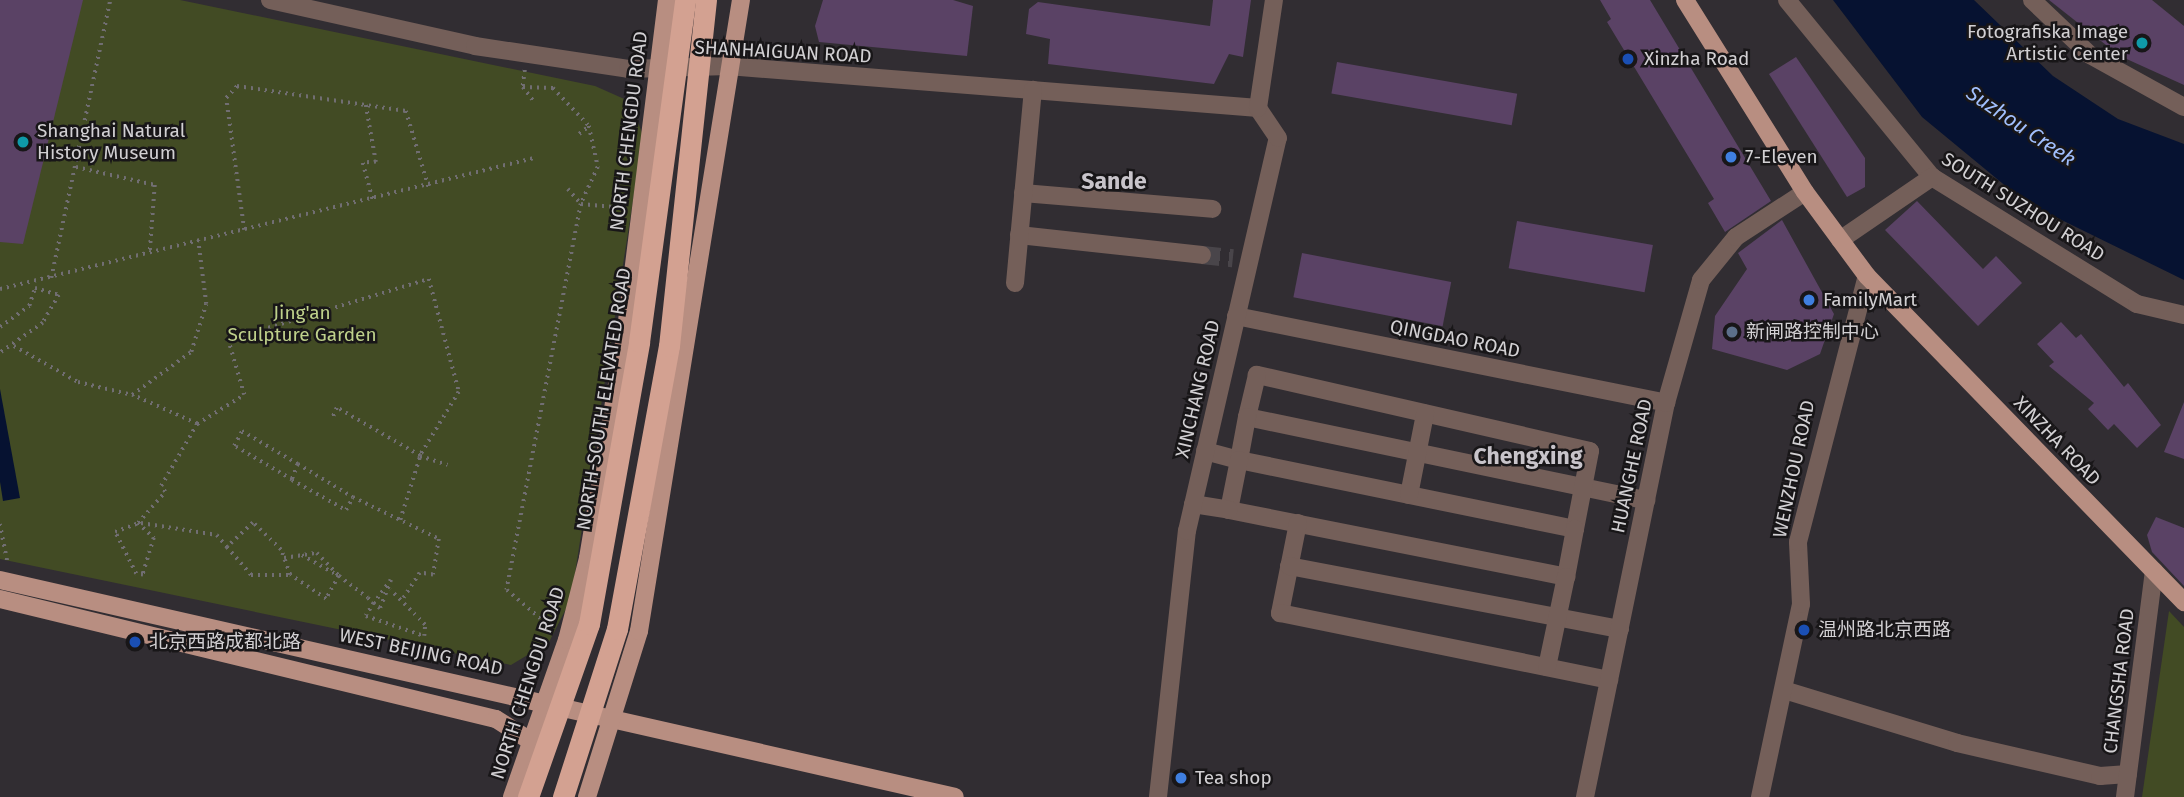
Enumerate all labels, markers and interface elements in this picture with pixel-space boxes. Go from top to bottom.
place label: Fotografiska Image Artistic Center [1967,21,2128,65]
street label: NORTH CHENGDU ROAD [605,30,653,232]
marker: Fotografiska Image Artistic Center [2134,35,2150,51]
street label: SHANHAIGUAN ROAD [694,36,872,68]
place label: Xinzha Road [1644,48,1749,70]
marker: Xinzha Road [1618,49,1638,69]
water label: Suzhou Creek [1962,80,2080,172]
place label: Shanghai Natural History Museum [37,120,185,164]
marker: Shanghai Natural History Museum [15,134,31,150]
place label: 7-Eleven [1745,146,1818,168]
street label: SOUTH SUZHOU ROAD [1937,148,2109,266]
marker: 7-Eleven [1723,149,1739,165]
district label: Sande [1081,167,1147,195]
street label: NORTH-SOUTH ELEVATED ROAD [572,266,636,532]
place label: FamilyMart [1823,289,1917,311]
marker: FamilyMart [1801,292,1817,308]
park label: Jing'an Sculpture Garden [227,302,377,346]
street label: QINGDAO ROAD [1388,315,1522,363]
street label: XINCHANG ROAD [1171,318,1225,460]
place label: 新闸路控制中心 [1746,321,1879,343]
marker: 新闸路控制中心 [1724,324,1740,340]
street label: XINZHA ROAD [2009,392,2105,490]
street label: HUANGHE ROAD [1607,397,1657,535]
street label: WENZHOU ROAD [1768,398,1820,540]
district label: Chengxing [1473,442,1583,470]
street label: NORTH CHENGDU ROAD [486,584,570,782]
street label: CHANGSHA ROAD [2099,607,2139,755]
place label: 温州路北京西路 [1818,619,1951,641]
marker: 温州路北京西路 [1796,622,1812,638]
street label: WEST BEIJING ROAD [337,624,505,680]
place label: 北京西路成都北路 [149,631,301,653]
marker: 北京西路成都北路 [127,634,143,650]
place label: Tea shop [1195,767,1272,789]
marker: Tea shop [1173,770,1189,786]

